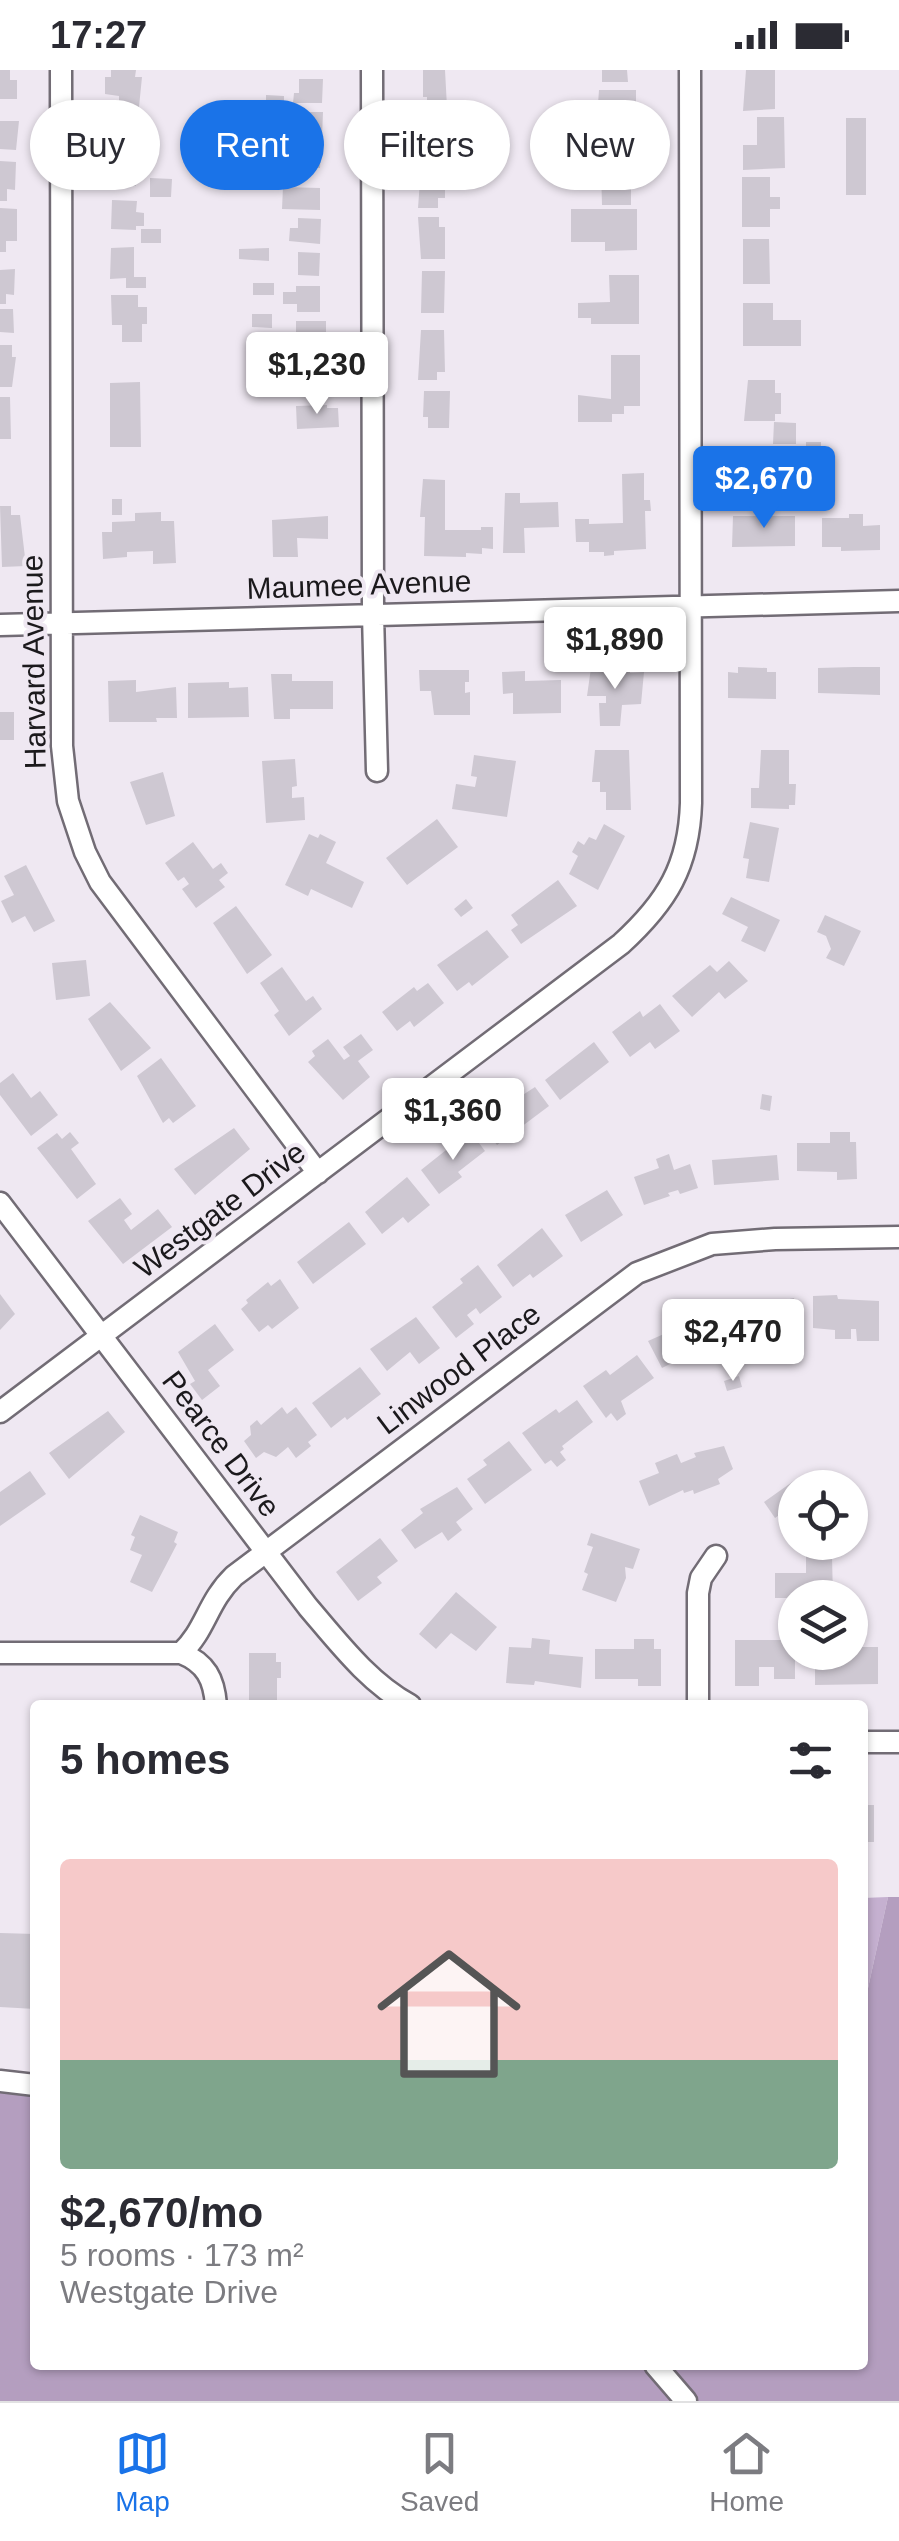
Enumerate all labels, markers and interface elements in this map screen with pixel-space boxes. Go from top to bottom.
text: 17:27 [50,14,147,56]
chip: Buy [30,100,160,190]
chip: Rent [180,100,324,190]
chip: Filters [344,100,510,190]
chip: New [530,100,670,190]
pin: $1,230 [236,332,398,417]
text: $1,230 [268,346,366,382]
pin: $2,670 [683,446,845,531]
text: $2,670 [715,460,813,496]
street label: Harvard Avenue [15,554,52,770]
street label: Maumee Avenue [246,564,472,605]
pin: $1,890 [534,607,696,692]
text: $1,890 [566,621,664,657]
pin: $1,360 [372,1078,534,1163]
text: $1,360 [404,1092,502,1128]
street label: Westgate Drive [128,1135,311,1284]
street label: Linwood Place [371,1297,547,1440]
pin: $2,470 [652,1299,814,1384]
text: $2,470 [684,1313,782,1349]
street label: Pearce Drive [156,1365,287,1523]
map controls [778,1470,868,1670]
button: locate [778,1470,868,1560]
button: layers [778,1580,868,1670]
icon: filters [783,1733,838,1788]
text: 5 homes [60,1736,230,1783]
icon: home [359,1924,539,2104]
text: $2,670/mo [60,2189,263,2236]
text: 5 rooms · 173 m² [60,2237,304,2273]
text: Westgate Drive [60,2274,278,2310]
tab: Map [115,2426,170,2518]
tab: Saved [400,2426,479,2518]
tab: Home [709,2426,784,2518]

